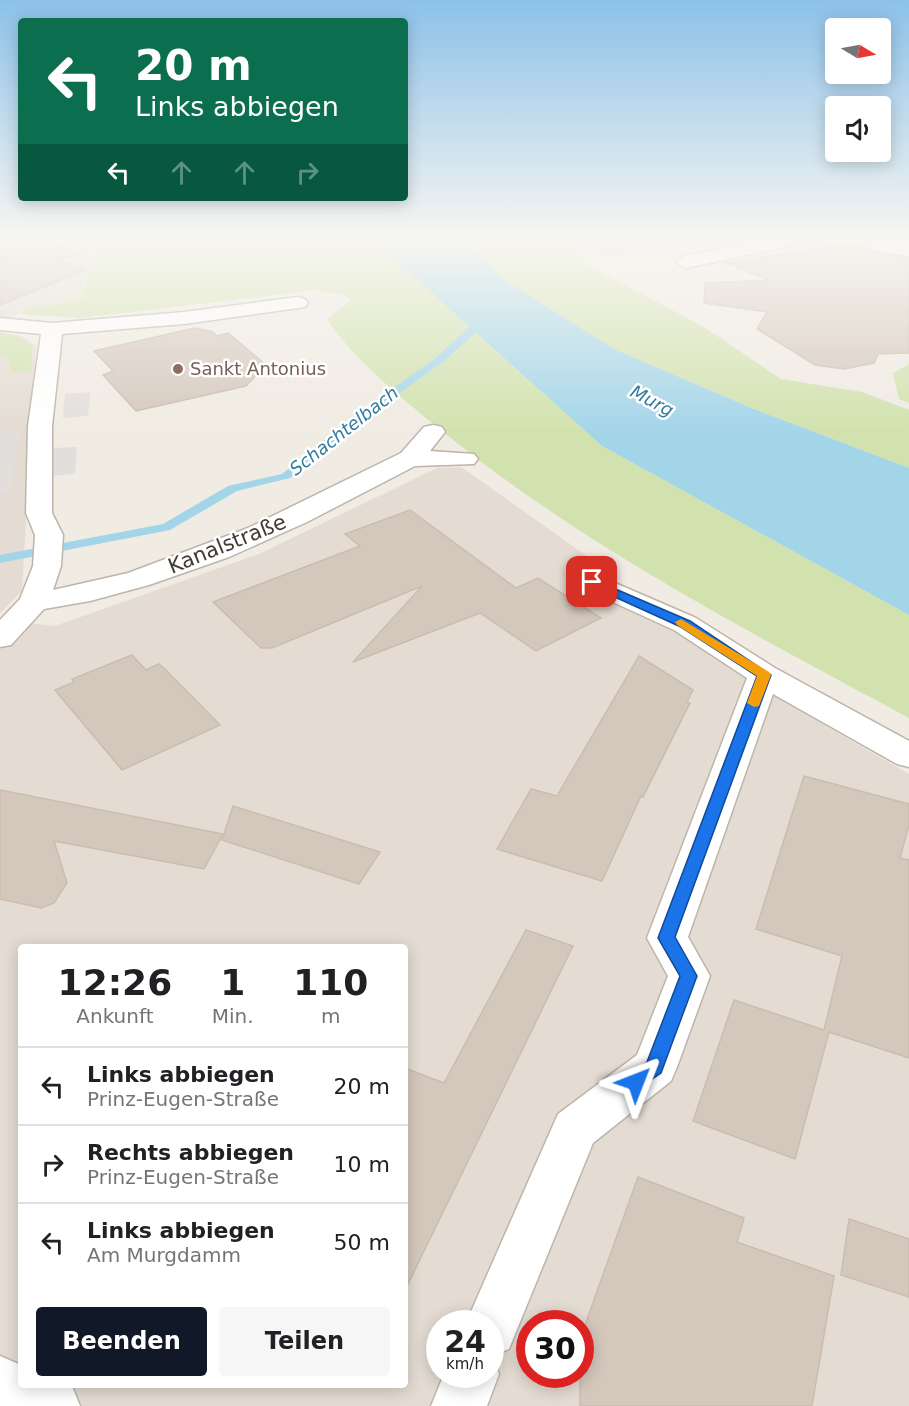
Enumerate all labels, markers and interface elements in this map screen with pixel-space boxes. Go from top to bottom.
north arrow [825,18,891,84]
map controls [825,18,891,162]
text: 20 m [135,41,252,90]
icon: left [36,42,114,120]
text: Links abbiegen [135,91,339,122]
button: sound [825,96,891,162]
icon: left [102,156,135,189]
icon: ahead [165,156,198,189]
icon: ahead [228,156,261,189]
icon: right [291,156,324,189]
place label: Sankt Antonius [190,358,326,379]
marker: Sankt Antonius [171,362,185,376]
water label: Murg [627,381,677,421]
water label: Schachtelbach [285,382,402,480]
street label: Kanalstraße [165,509,289,579]
pin [566,556,617,607]
icon: arrive [575,565,608,598]
text: 12:26 [58,962,172,1003]
text: 1 [220,962,245,1003]
text: 110 [293,962,368,1003]
text: Ankunft [76,1004,154,1028]
text: Min. [212,1004,254,1028]
text: m [321,1004,341,1028]
position arrow [604,1050,668,1114]
text: Links abbiegen [87,1062,275,1087]
icon: left [36,1070,69,1103]
text: 20 m [334,1074,390,1099]
text: Prinz-Eugen-Straße [87,1087,279,1111]
text: Rechts abbiegen [87,1140,294,1165]
icon: right [36,1148,69,1181]
text: 10 m [334,1152,390,1177]
text: Prinz-Eugen-Straße [87,1165,279,1189]
text: Links abbiegen [87,1218,275,1243]
icon: left [36,1226,69,1259]
text: 50 m [334,1230,390,1255]
text: Am Murgdamm [87,1243,241,1267]
button: Beenden [36,1307,207,1376]
button: Teilen [219,1307,390,1376]
speed limit sign: 30 [516,1310,594,1388]
text: 24 [444,1324,486,1359]
text: km/h [446,1355,484,1373]

